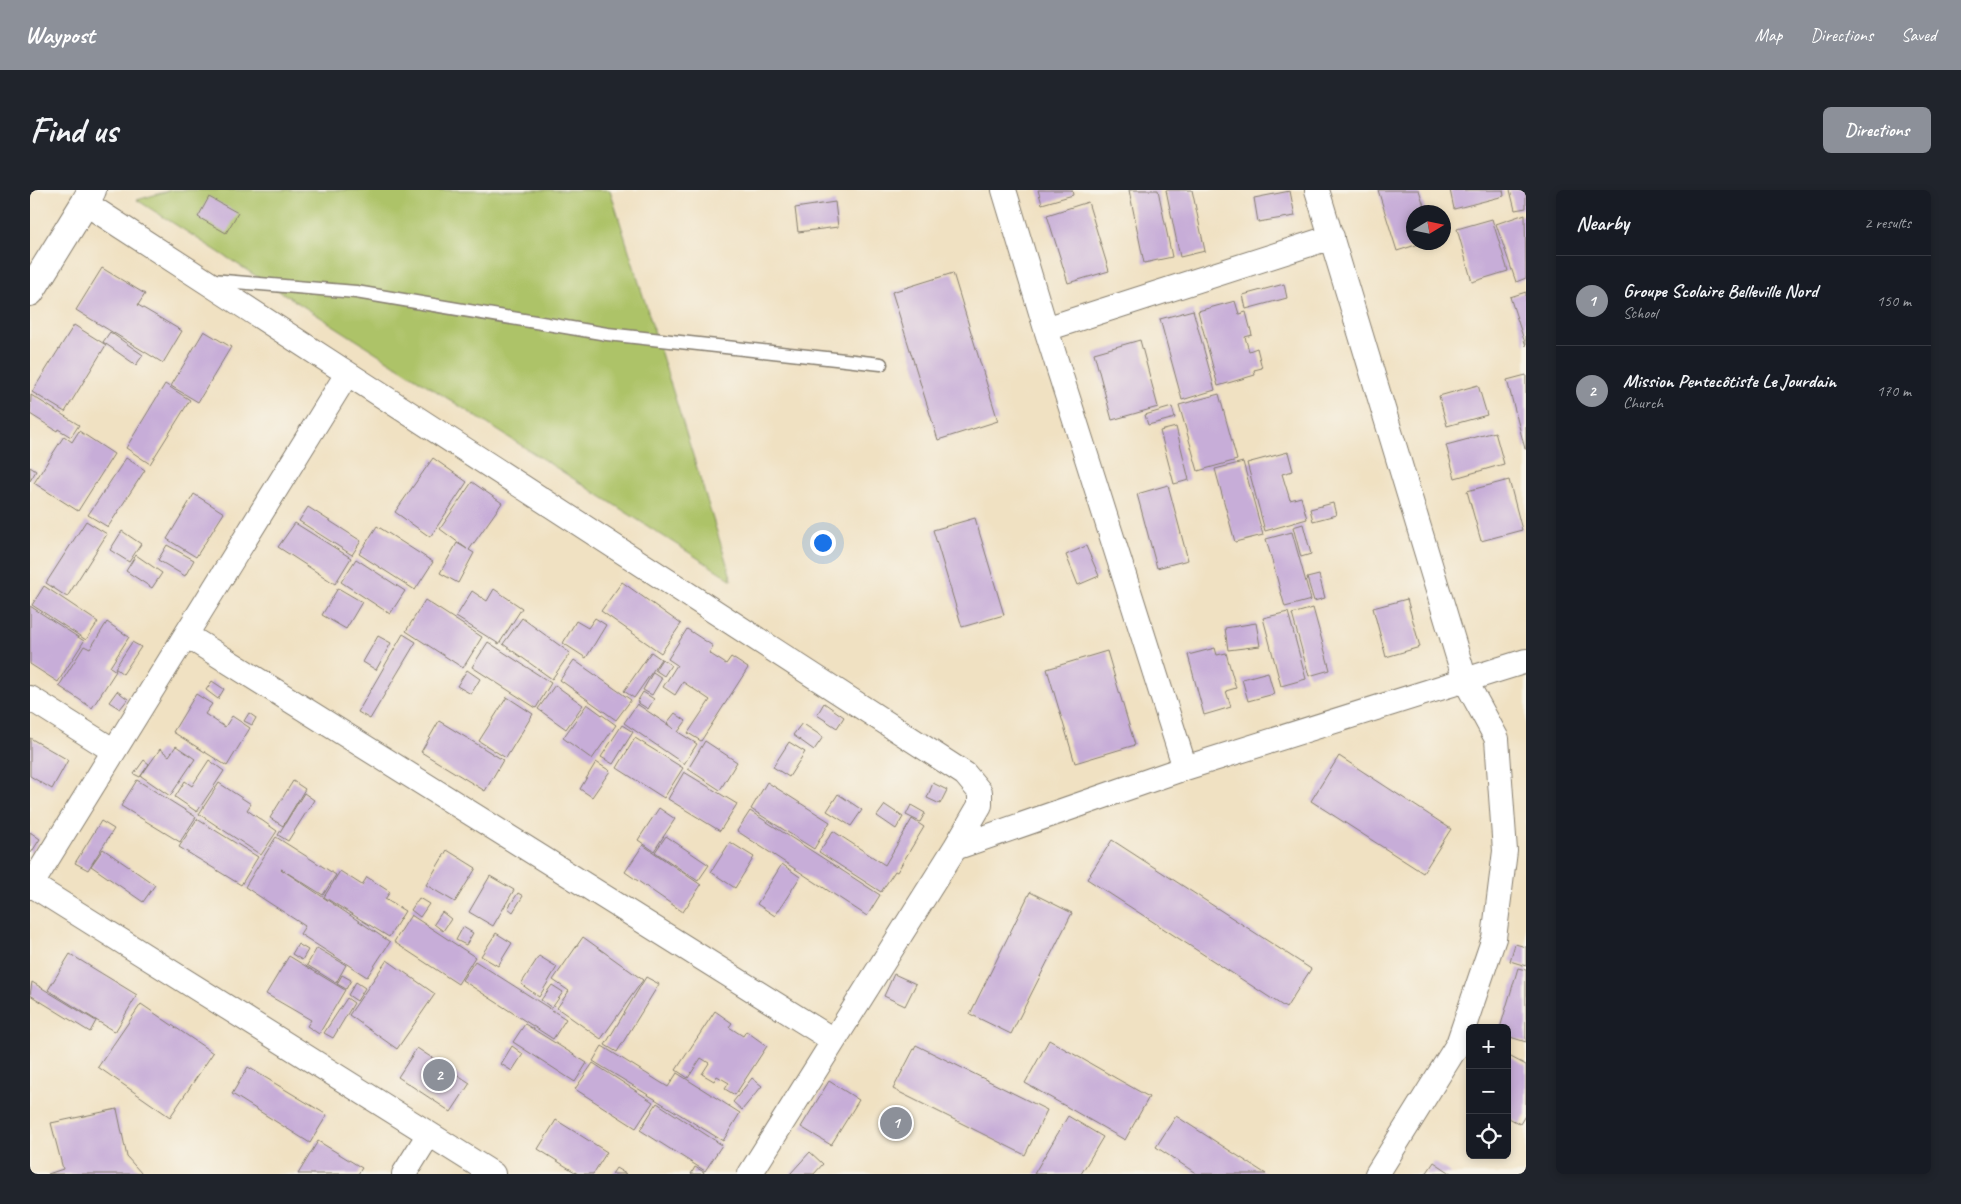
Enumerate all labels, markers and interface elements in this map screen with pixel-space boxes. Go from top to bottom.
text: Waypost [25,20,95,50]
text: Map [1755,24,1782,46]
text: Directions [1810,24,1873,46]
text: Saved [1901,24,1936,46]
button: Directions [1823,107,1931,153]
text: Find us [30,108,117,153]
north arrow [1406,205,1451,250]
text: Nearby [1576,210,1629,236]
text: 2 results [1864,213,1911,233]
text: Groupe Scolaire Belleville Nord [1623,279,1818,303]
text: 1 [1588,291,1596,311]
text: 150 m [1877,291,1911,311]
text: School [1623,303,1657,323]
text: Mission Pentecôtiste Le Jourdain [1623,369,1836,393]
text: 2 [1588,381,1596,401]
text: 170 m [1877,381,1911,401]
text: Church [1623,393,1663,413]
your location [810,530,836,556]
map controls [1466,1024,1511,1159]
button: + [1466,1024,1511,1069]
pin: 2 [423,1056,455,1094]
button: − [1466,1069,1511,1114]
pin: 1 [880,1104,912,1142]
button: locate [1466,1114,1511,1159]

